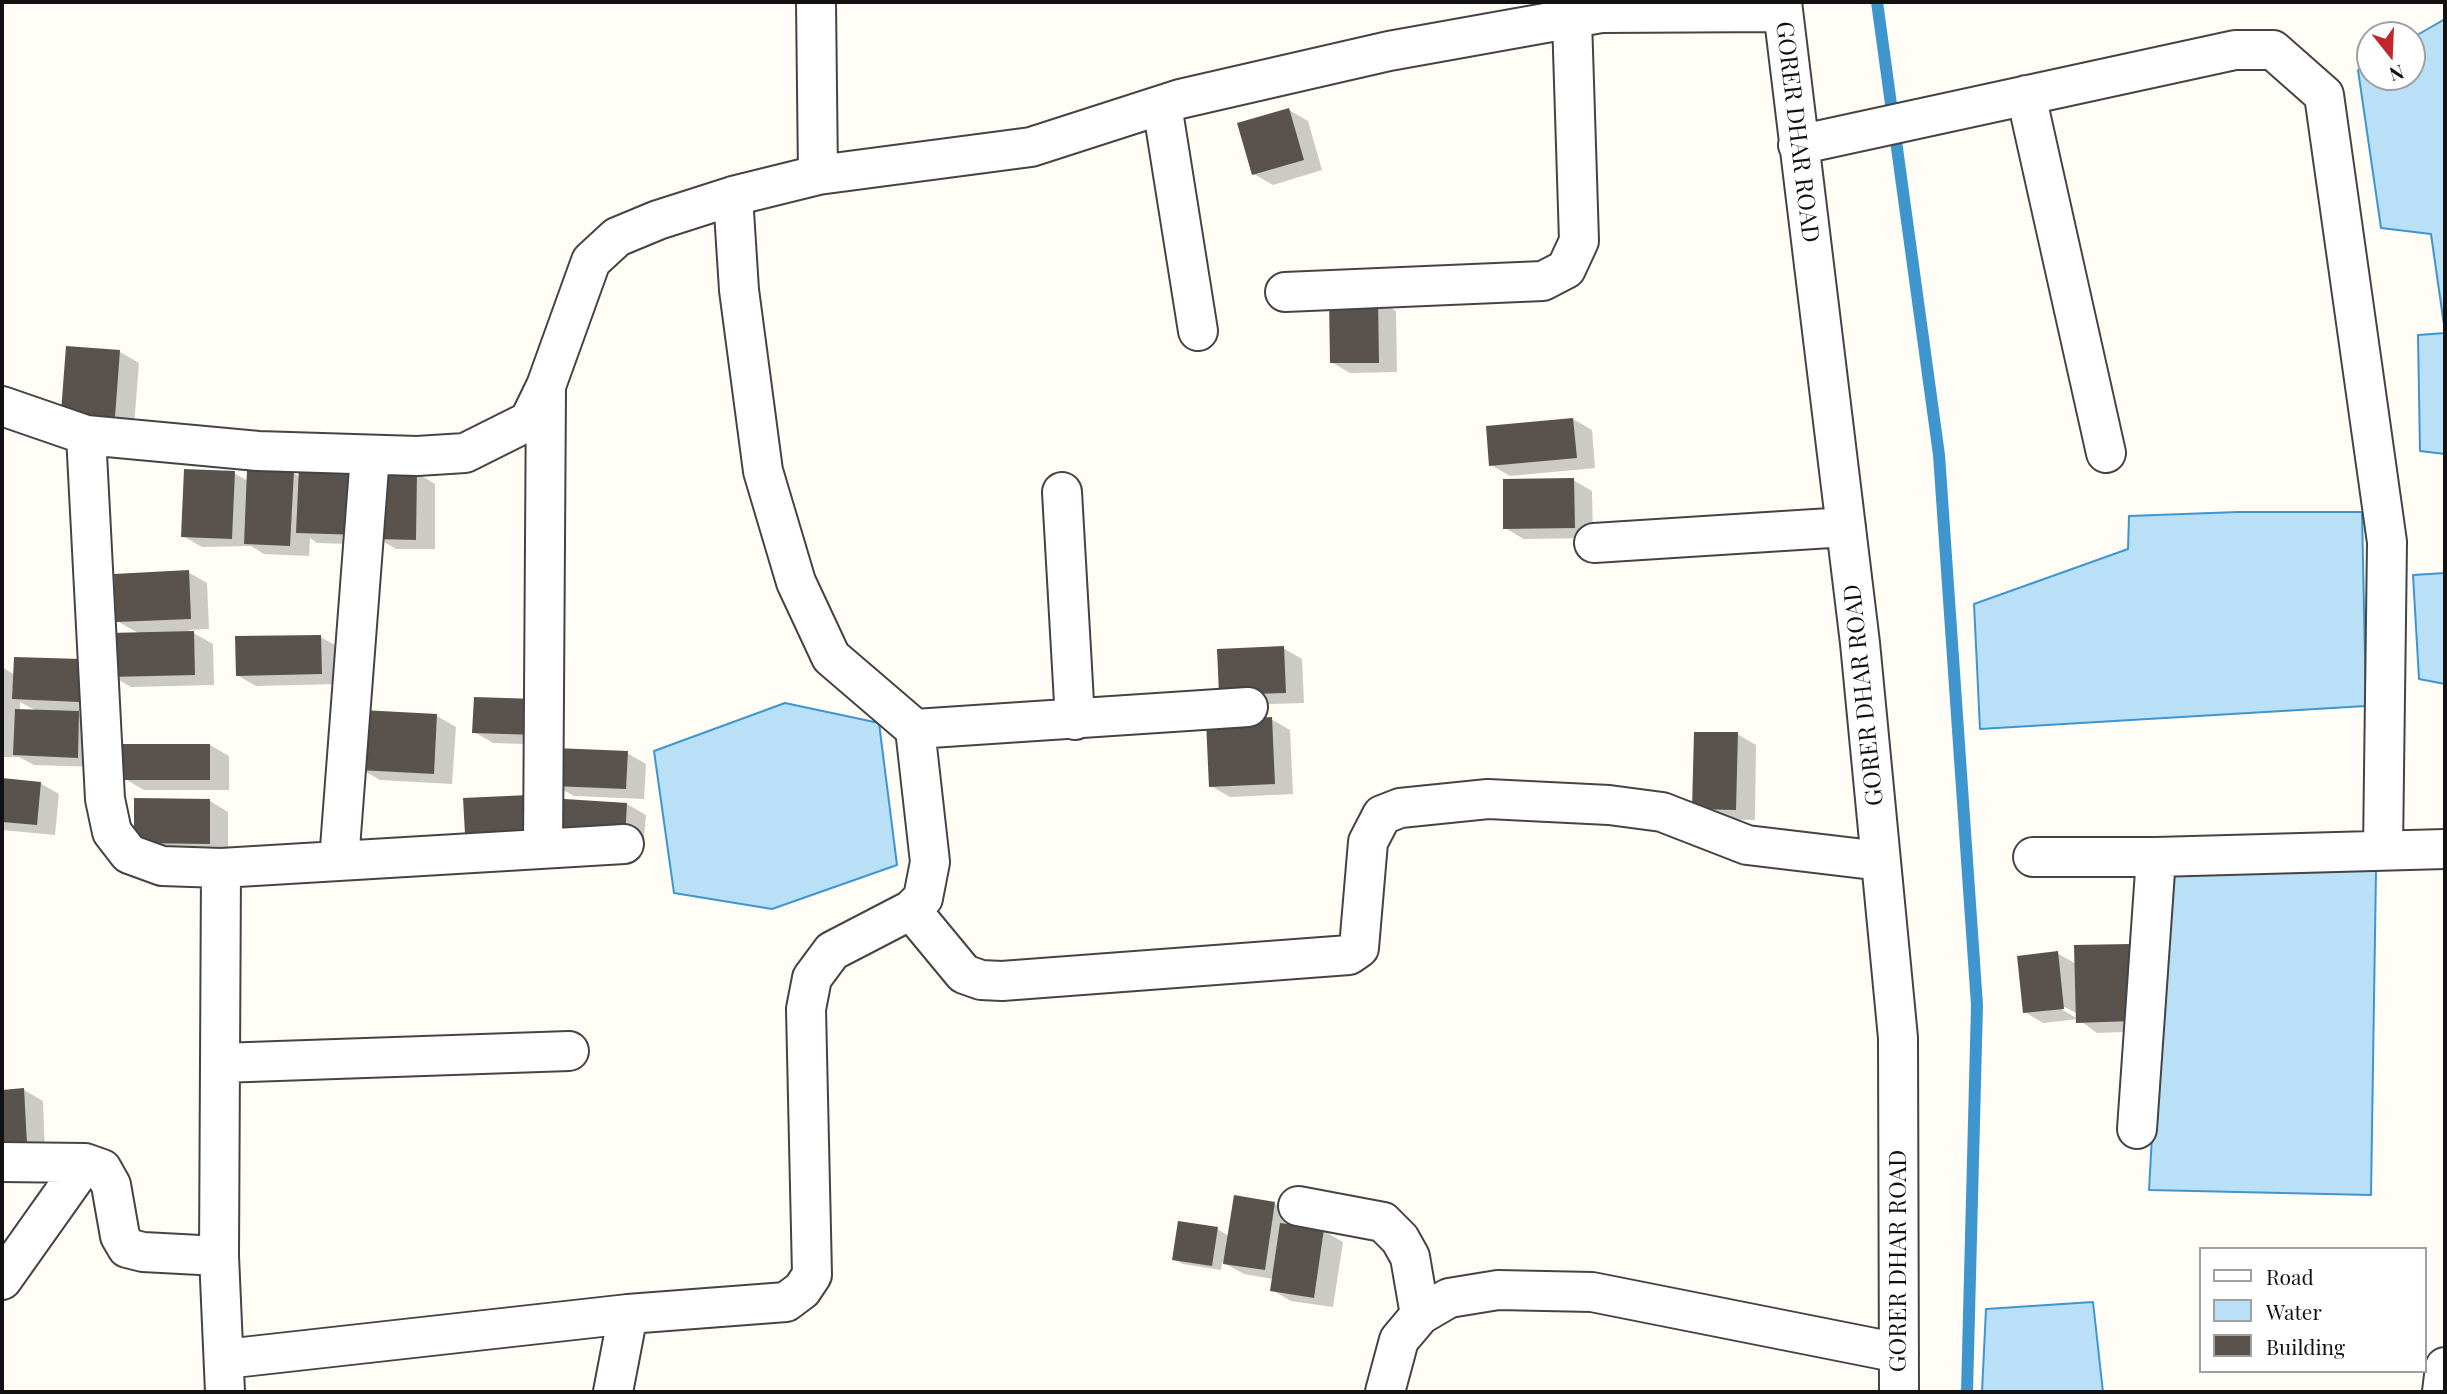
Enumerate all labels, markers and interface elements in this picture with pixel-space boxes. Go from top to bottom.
street label: GORER DHAR ROAD [1769,20,1825,244]
north arrow [2356,21,2426,91]
text: N [2386,60,2407,89]
street label: GORER DHAR ROAD [1838,583,1890,807]
street label: GORER DHAR ROAD [1885,1150,1913,1372]
legend [2198,1247,2426,1373]
text: Road [2266,1262,2314,1290]
text: Water [2266,1297,2322,1325]
text: Building [2266,1332,2345,1360]

